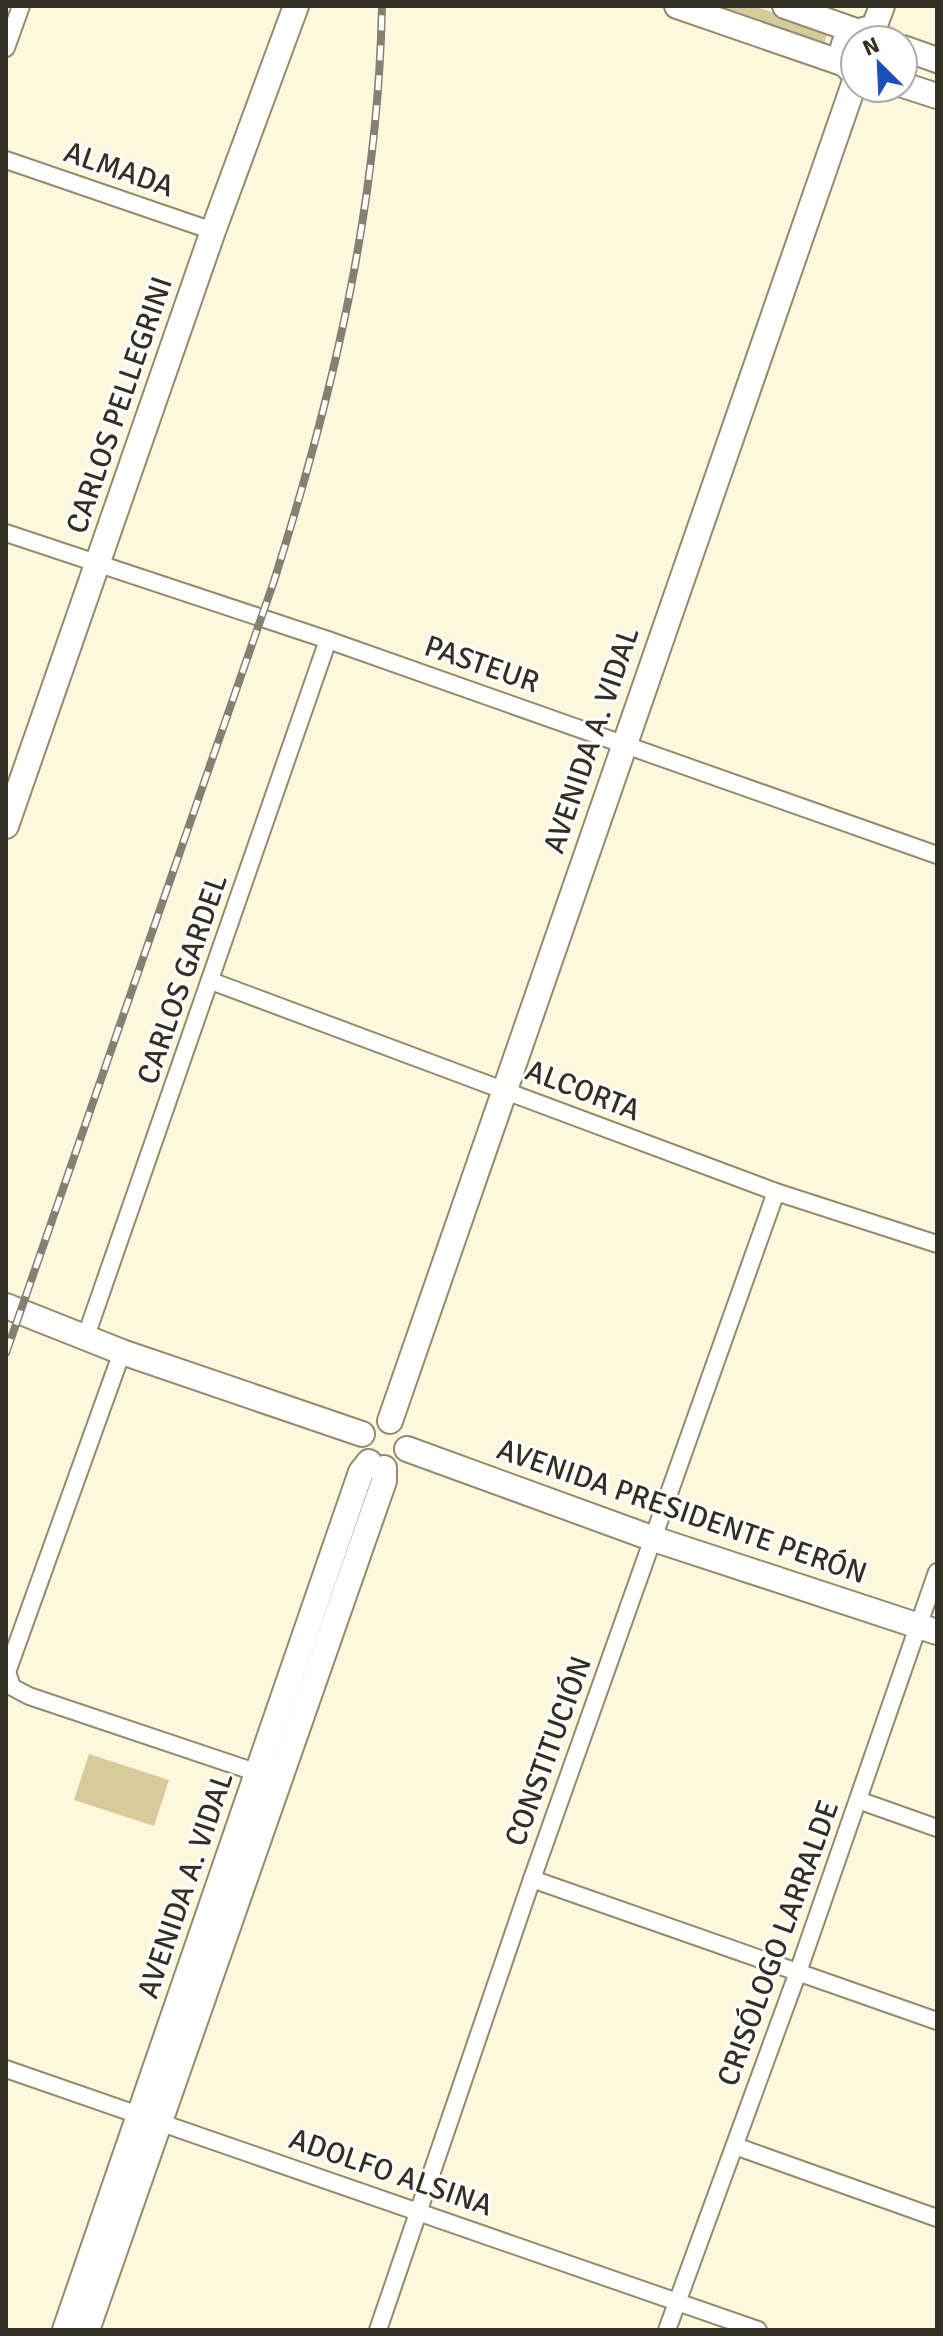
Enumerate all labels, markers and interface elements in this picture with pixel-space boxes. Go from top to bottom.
north arrow [839,24,919,104]
text: N [859,31,884,62]
street label: ALMADA [59,133,179,205]
street label: CARLOS PELLEGRINI [58,272,181,538]
street label: AVENIDA A. VIDAL [535,622,648,858]
street label: PASTEUR [419,628,544,701]
street label: CARLOS GARDEL [129,869,236,1089]
street label: ALCORTA [520,1052,645,1129]
street label: AVENIDA PRESIDENTE PERÓN [492,1431,872,1592]
street label: CONSTITUCIÓN [497,1651,600,1851]
street label: AVENIDA A. VIDAL [129,1767,242,2003]
street label: CRISÓLOGO LARRALDE [710,1795,847,2091]
street label: ADOLFO ALSINA [284,2120,497,2225]

